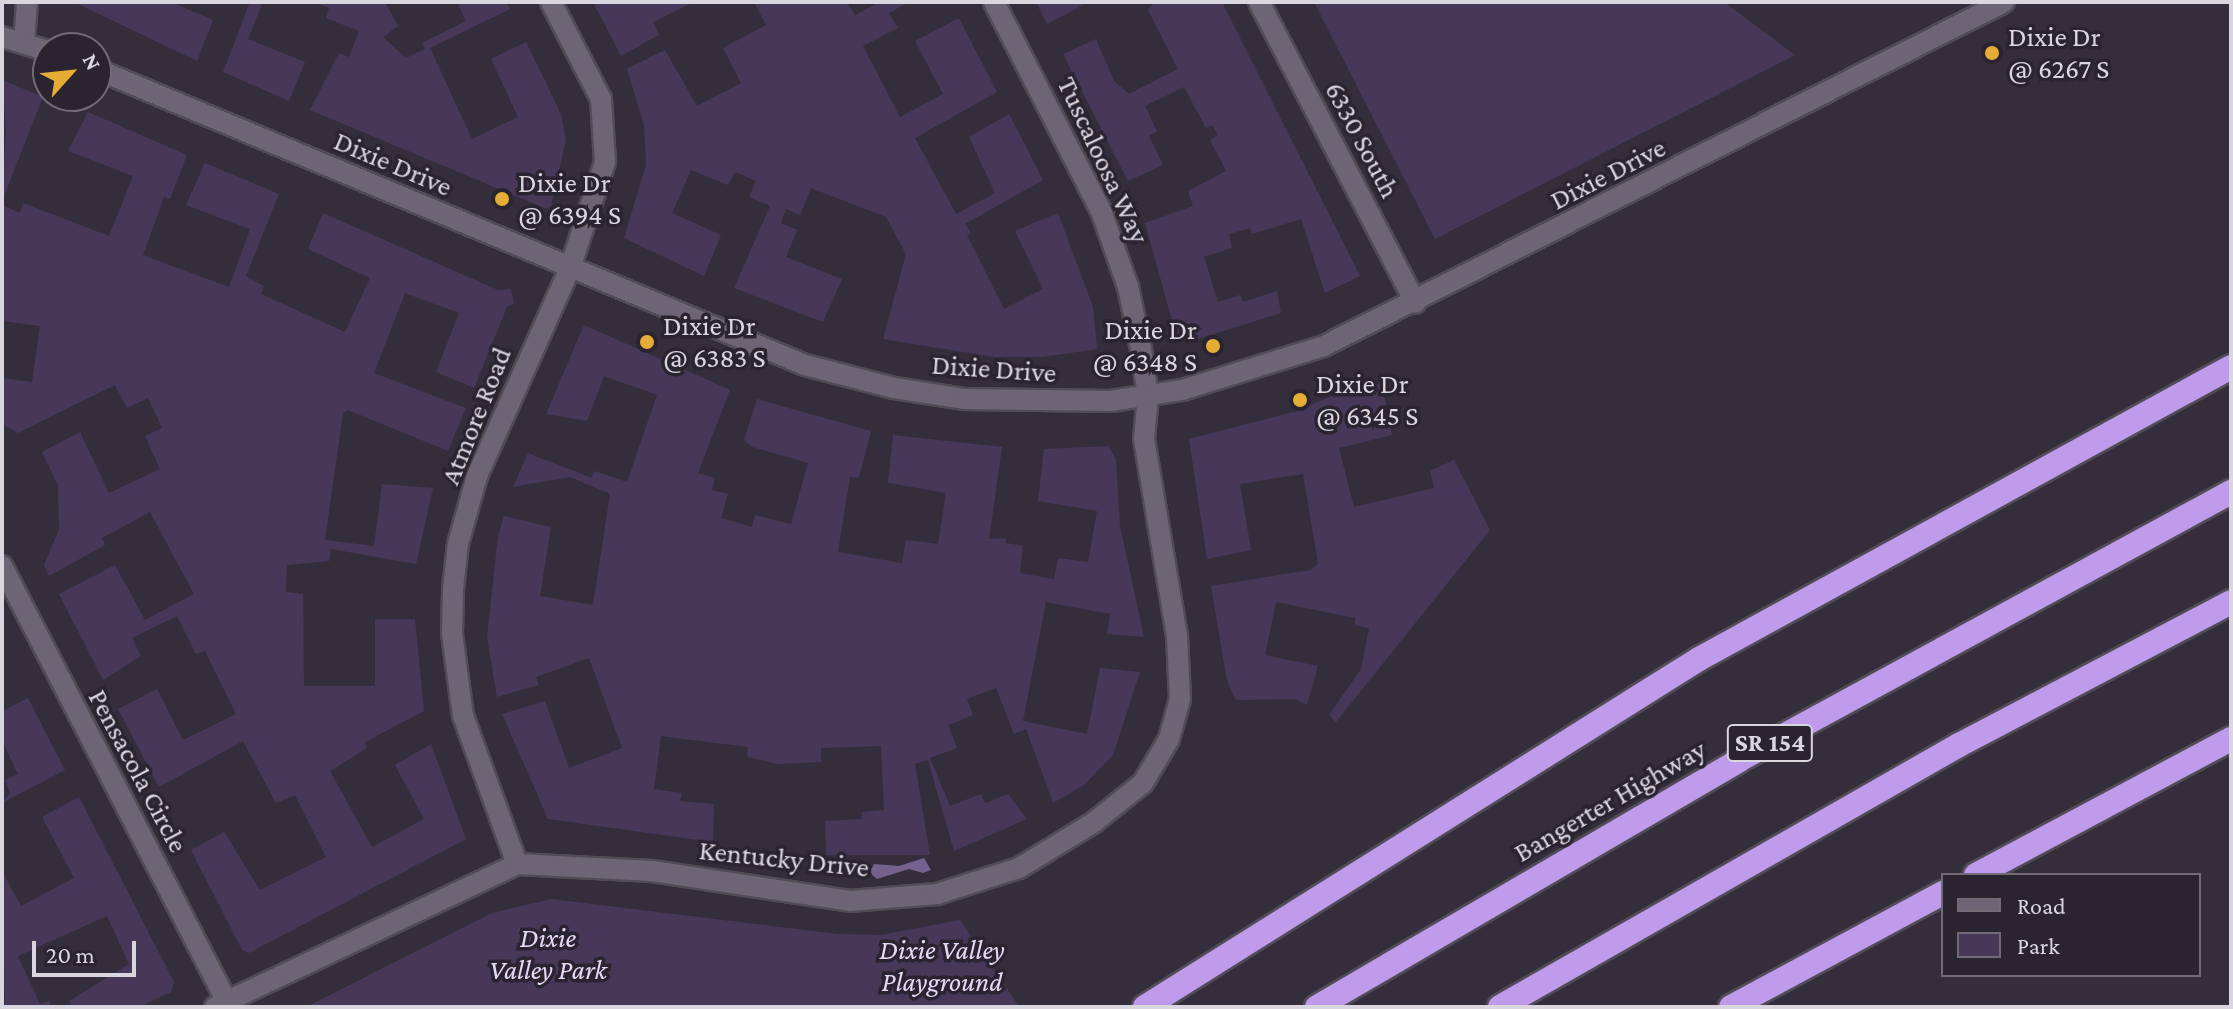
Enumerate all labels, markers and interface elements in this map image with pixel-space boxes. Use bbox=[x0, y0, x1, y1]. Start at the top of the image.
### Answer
place label: Dixie Dr @ 6267 S bbox=[2008, 20, 2109, 86]
north arrow bbox=[32, 32, 112, 112]
marker: Dixie Dr @ 6267 S bbox=[1983, 44, 2001, 62]
text: N bbox=[78, 49, 107, 74]
street label: Tuscaloosa Way bbox=[1050, 71, 1156, 249]
street label: 6330 South bbox=[1317, 76, 1407, 204]
street label: Dixie Drive bbox=[329, 124, 457, 204]
street label: Dixie Drive bbox=[1545, 131, 1671, 217]
place label: Dixie Dr @ 6394 S bbox=[518, 166, 621, 232]
marker: Dixie Dr @ 6394 S bbox=[493, 190, 511, 208]
place label: Dixie Dr @ 6383 S bbox=[663, 309, 766, 375]
place label: Dixie Dr @ 6348 S bbox=[1093, 313, 1197, 379]
marker: Dixie Dr @ 6383 S bbox=[638, 333, 656, 351]
marker: Dixie Dr @ 6348 S bbox=[1204, 337, 1222, 355]
street label: Atmore Road bbox=[433, 342, 519, 490]
street label: Dixie Drive bbox=[931, 348, 1057, 390]
place label: Dixie Dr @ 6345 S bbox=[1316, 367, 1418, 433]
marker: Dixie Dr @ 6345 S bbox=[1291, 391, 1309, 409]
street label: Pensacola Circle bbox=[81, 684, 195, 858]
road number: SR 154 bbox=[1726, 721, 1814, 765]
street label: Bangerter Highway bbox=[1508, 732, 1712, 870]
street label: Kentucky Drive bbox=[697, 833, 871, 885]
legend bbox=[1941, 873, 2201, 977]
text: Road bbox=[2017, 892, 2066, 919]
park label: Dixie Valley Park bbox=[489, 921, 607, 987]
scale bar bbox=[36, 925, 140, 975]
text: Park bbox=[2017, 932, 2060, 959]
park label: Dixie Valley Playground bbox=[879, 933, 1005, 999]
text: 20 m bbox=[46, 941, 95, 968]

